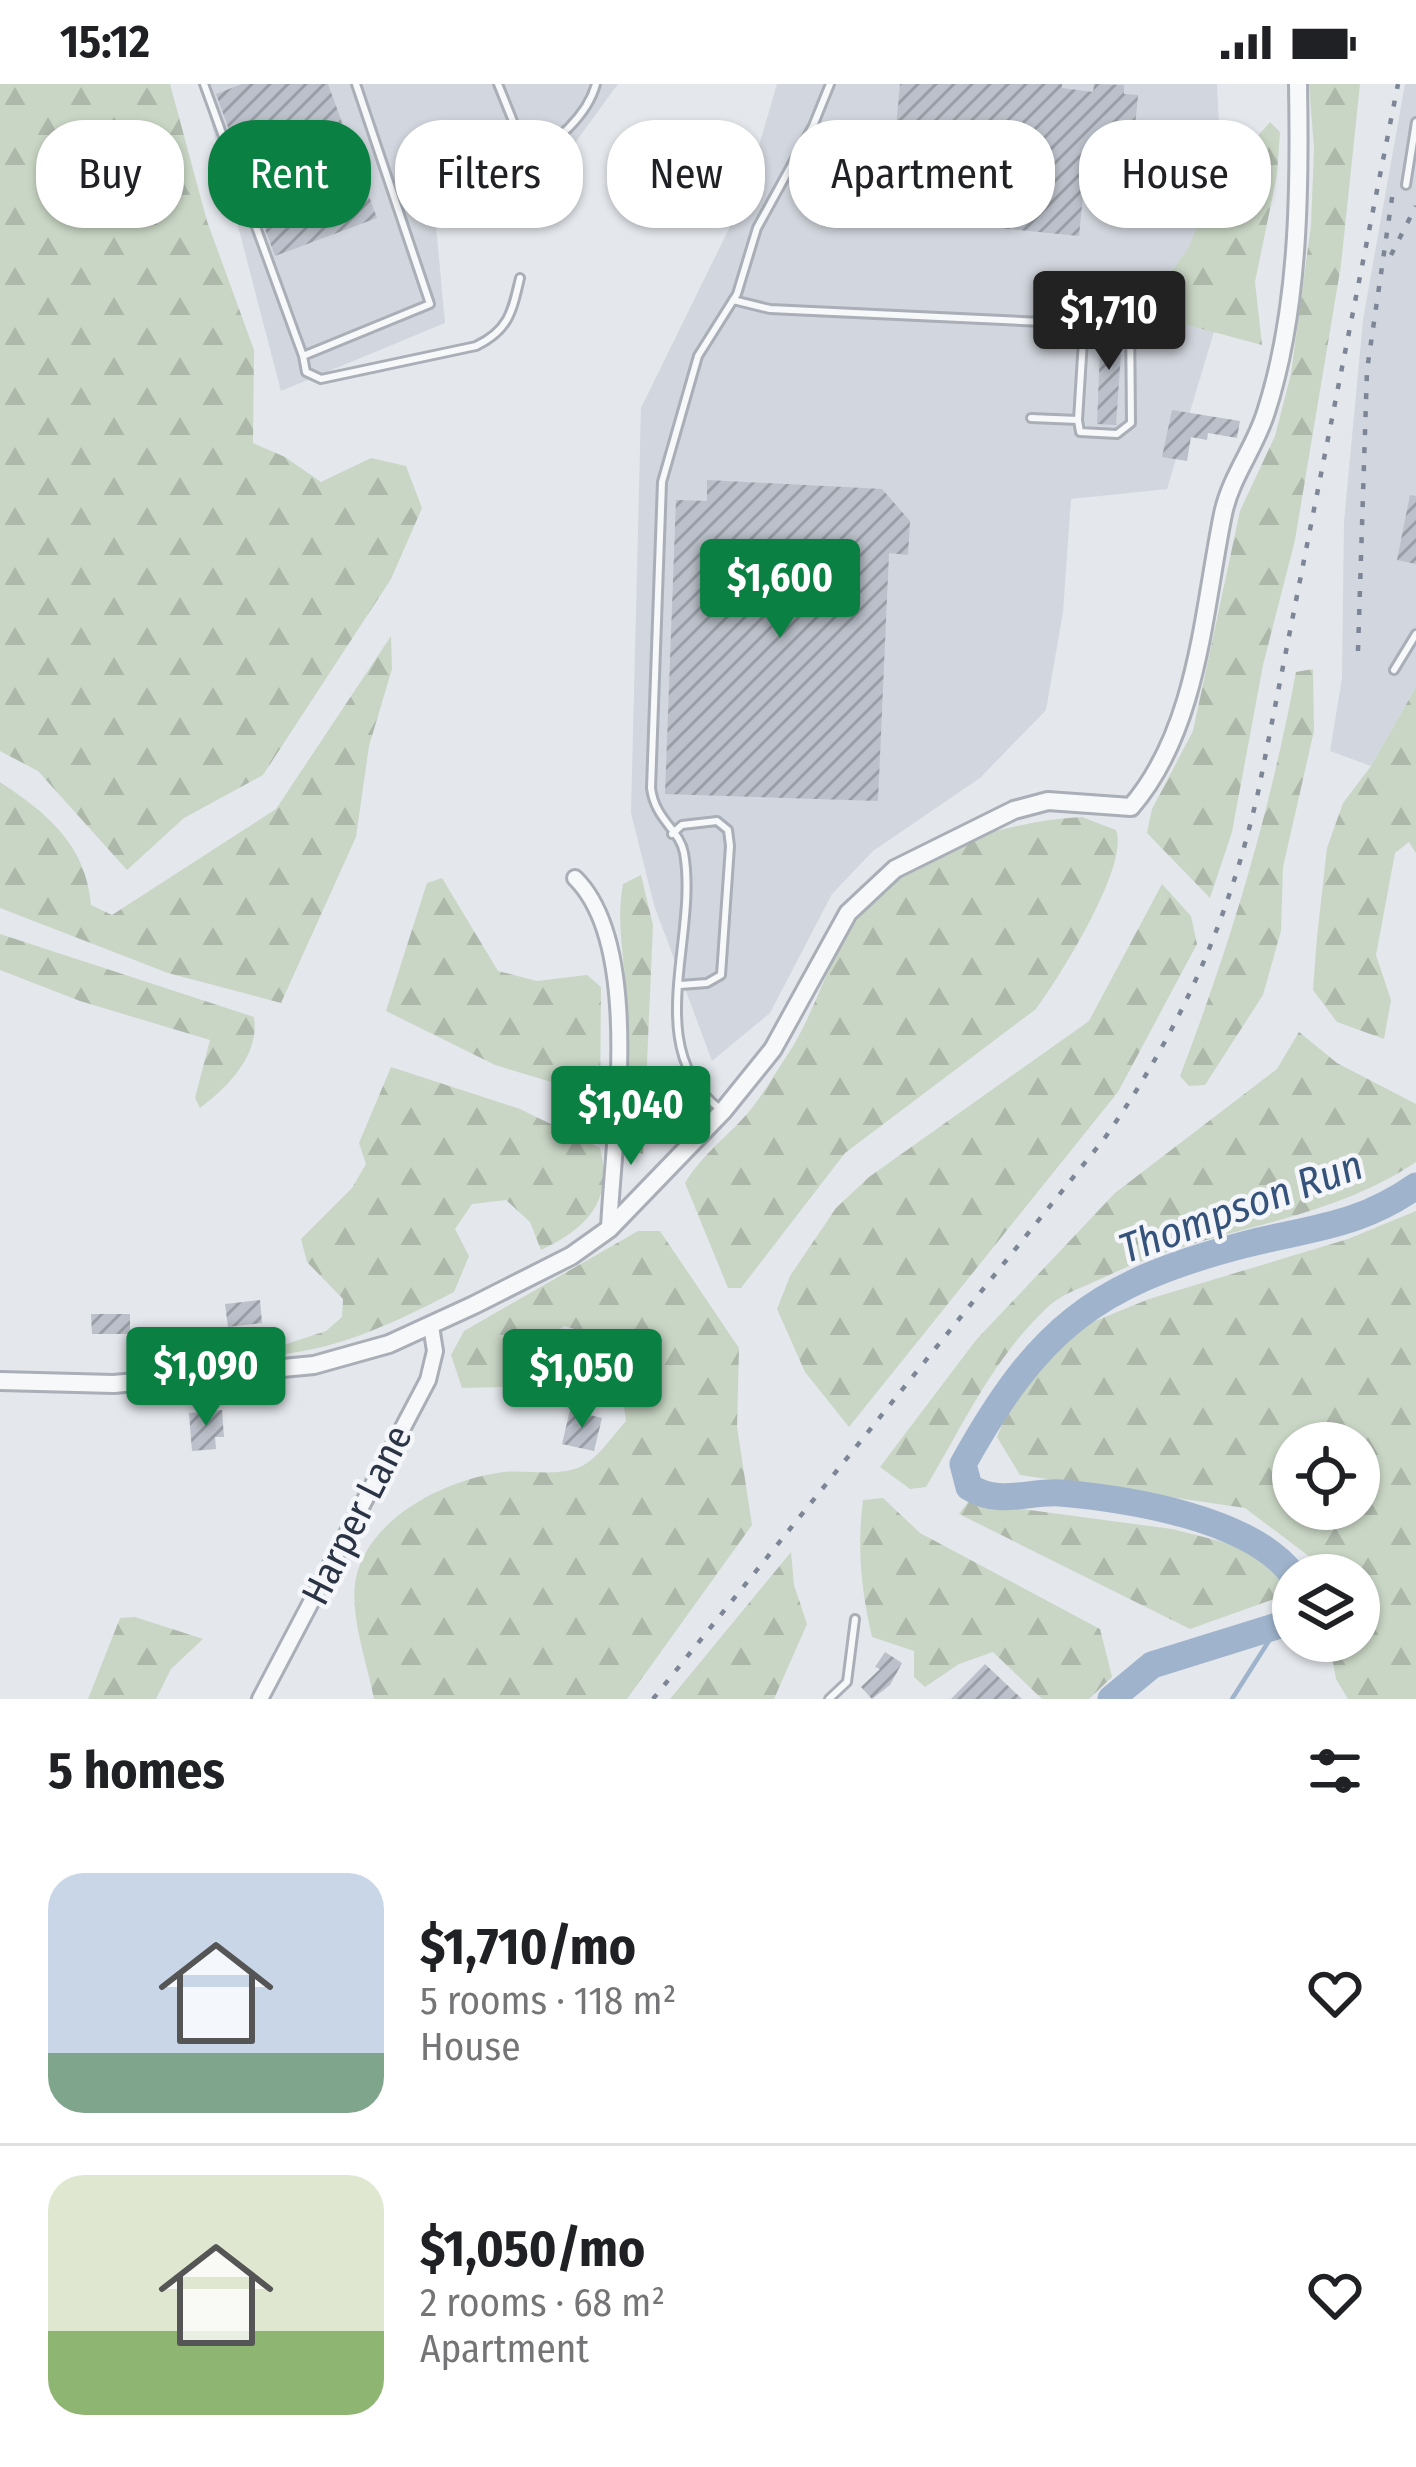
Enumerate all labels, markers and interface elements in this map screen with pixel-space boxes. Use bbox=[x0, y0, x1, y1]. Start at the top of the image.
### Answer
text: 15:12 bbox=[60, 15, 150, 69]
chip: Buy bbox=[36, 120, 184, 228]
chip: Rent bbox=[208, 120, 371, 228]
chip: Filters bbox=[395, 120, 583, 228]
chip: New bbox=[607, 120, 765, 228]
chip: Apartment bbox=[789, 120, 1055, 228]
chip: House bbox=[1079, 120, 1271, 228]
pin: $1,710 bbox=[1011, 271, 1207, 373]
text: $1,710 bbox=[1060, 287, 1158, 333]
pin: $1,600 bbox=[682, 539, 878, 641]
text: $1,600 bbox=[727, 555, 833, 601]
pin: $1,040 bbox=[533, 1066, 729, 1168]
text: $1,040 bbox=[578, 1082, 684, 1128]
water label: Thompson Run bbox=[1112, 1140, 1370, 1274]
pin: $1,090 bbox=[108, 1327, 304, 1429]
pin: $1,050 bbox=[484, 1329, 680, 1431]
text: $1,090 bbox=[153, 1343, 259, 1389]
text: $1,050 bbox=[530, 1345, 634, 1391]
street label: Harper Lane bbox=[292, 1418, 422, 1612]
map controls bbox=[1272, 1422, 1380, 1662]
button: locate bbox=[1272, 1422, 1380, 1530]
button: layers bbox=[1272, 1554, 1380, 1662]
icon: filters bbox=[1302, 1738, 1368, 1804]
text: 5 homes bbox=[48, 1740, 225, 1802]
text: $1,710/mo bbox=[420, 1916, 636, 1978]
icon: home bbox=[144, 1921, 288, 2065]
icon: heart bbox=[1302, 1960, 1368, 2026]
text: 5 rooms · 118 m² bbox=[420, 1978, 676, 2024]
text: House bbox=[420, 2024, 520, 2070]
text: $1,050/mo bbox=[420, 2218, 645, 2280]
icon: home bbox=[144, 2223, 288, 2367]
icon: heart bbox=[1302, 2262, 1368, 2328]
text: 2 rooms · 68 m² bbox=[420, 2280, 665, 2326]
text: Apartment bbox=[420, 2326, 589, 2372]

